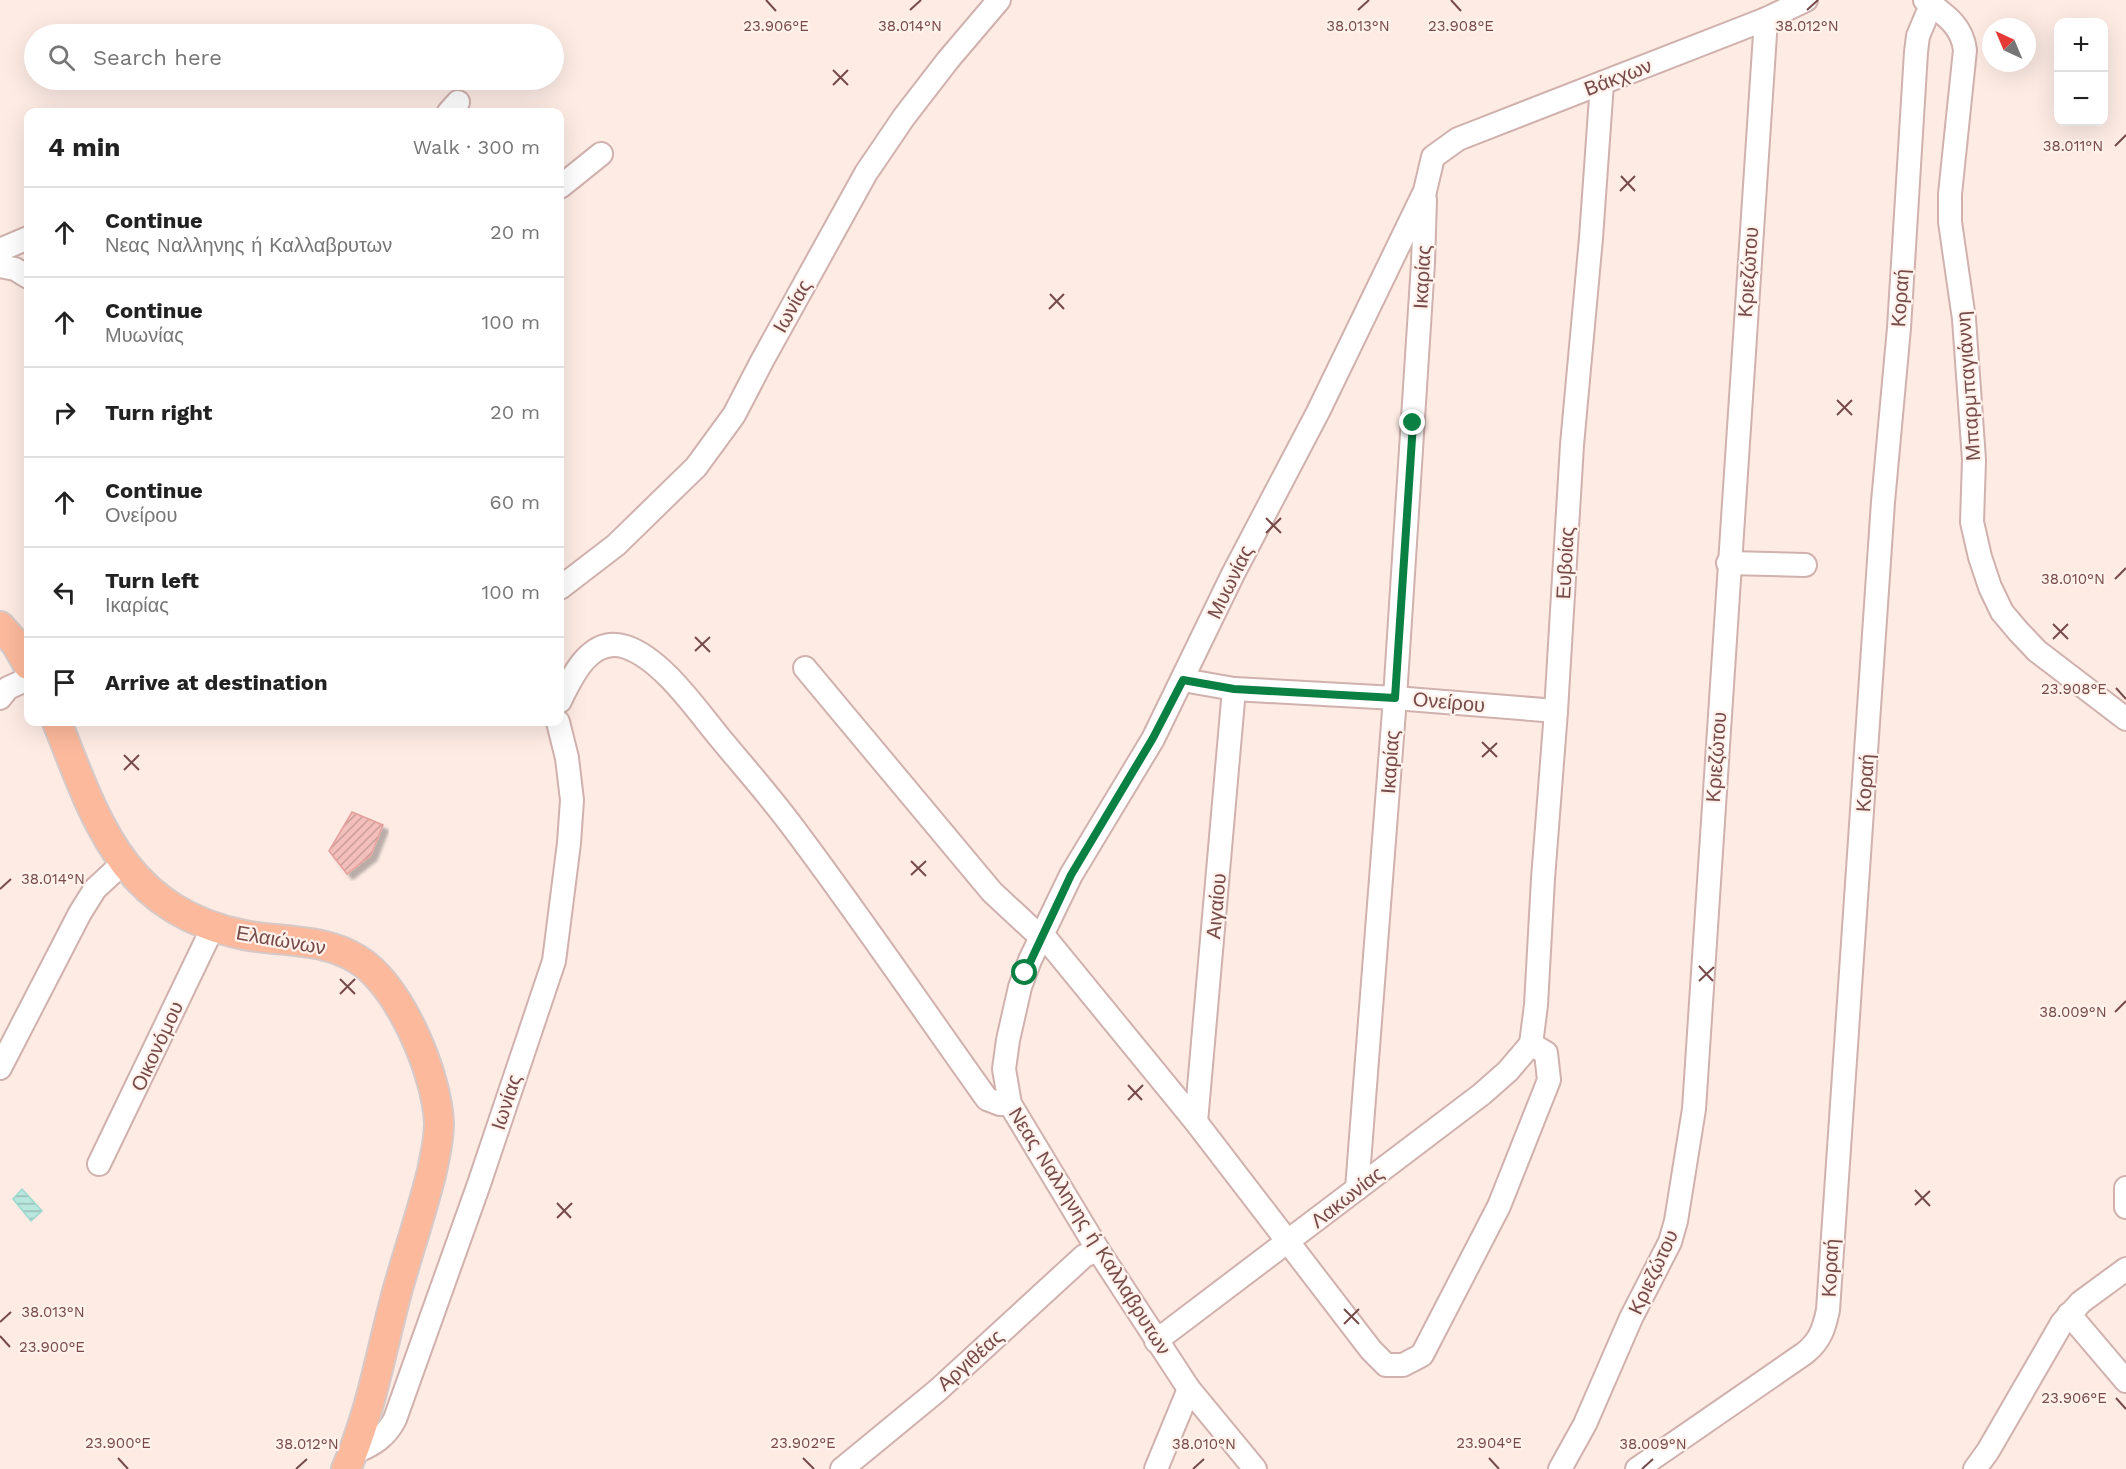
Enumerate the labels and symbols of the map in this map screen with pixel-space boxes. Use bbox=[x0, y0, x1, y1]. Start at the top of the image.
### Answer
text: 23.906°E bbox=[743, 17, 809, 35]
text: 38.014°N bbox=[878, 17, 942, 35]
text: 38.013°N bbox=[1326, 17, 1390, 35]
text: 23.908°E bbox=[1428, 17, 1494, 35]
text: 38.012°N bbox=[1775, 17, 1839, 35]
north arrow bbox=[1982, 18, 2036, 72]
street label: Βάκχων bbox=[1581, 53, 1655, 101]
text: 38.011°N bbox=[2043, 137, 2103, 155]
street label: Κριεζώτου bbox=[1733, 226, 1763, 318]
street label: Ικαρίας bbox=[1408, 244, 1436, 310]
street label: Κοραή bbox=[1886, 268, 1914, 328]
street label: Ιωνίας bbox=[768, 275, 816, 337]
street label: Μπαρμπαγιάννη bbox=[1951, 310, 1985, 462]
route end bbox=[1399, 409, 1425, 435]
street label: Ευβοίας bbox=[1551, 526, 1579, 600]
street label: Μυωνίας bbox=[1202, 541, 1258, 623]
text: 38.010°N bbox=[2041, 570, 2105, 588]
text: 23.908°E bbox=[2041, 680, 2107, 698]
street label: Ονείρου bbox=[1412, 687, 1486, 717]
street label: Κριεζώτου bbox=[1701, 711, 1731, 803]
street label: Ικαρίας bbox=[1376, 729, 1404, 795]
street label: Κοραή bbox=[1851, 753, 1879, 813]
text: 38.014°N bbox=[21, 870, 85, 888]
street label: Αιγαίου bbox=[1201, 872, 1231, 940]
street label: Ελαιώνων bbox=[234, 920, 328, 960]
route start bbox=[1011, 959, 1037, 985]
street label: Οικονόμου bbox=[126, 997, 188, 1095]
text: 38.009°N bbox=[2039, 1003, 2107, 1021]
street label: Ιωνίας bbox=[486, 1071, 526, 1133]
street label: Νεας Nαλληνης ή Καλλαβρυτων bbox=[1004, 1103, 1176, 1359]
street label: Λακωνίας bbox=[1306, 1161, 1389, 1233]
street label: Κριεζώτου bbox=[1623, 1226, 1683, 1318]
street label: Κοραή bbox=[1816, 1238, 1844, 1298]
text: 38.013°N bbox=[21, 1303, 85, 1321]
street label: Αργιθέας bbox=[932, 1324, 1008, 1396]
text: 23.900°E bbox=[19, 1338, 85, 1356]
text: 23.906°E bbox=[2041, 1389, 2107, 1407]
text: 23.900°E bbox=[85, 1434, 151, 1452]
text: 23.902°E bbox=[770, 1434, 836, 1452]
text: 23.904°E bbox=[1456, 1434, 1522, 1452]
text: 38.012°N bbox=[275, 1435, 339, 1453]
text: 38.010°N bbox=[1172, 1435, 1236, 1453]
text: 38.009°N bbox=[1619, 1435, 1687, 1453]

